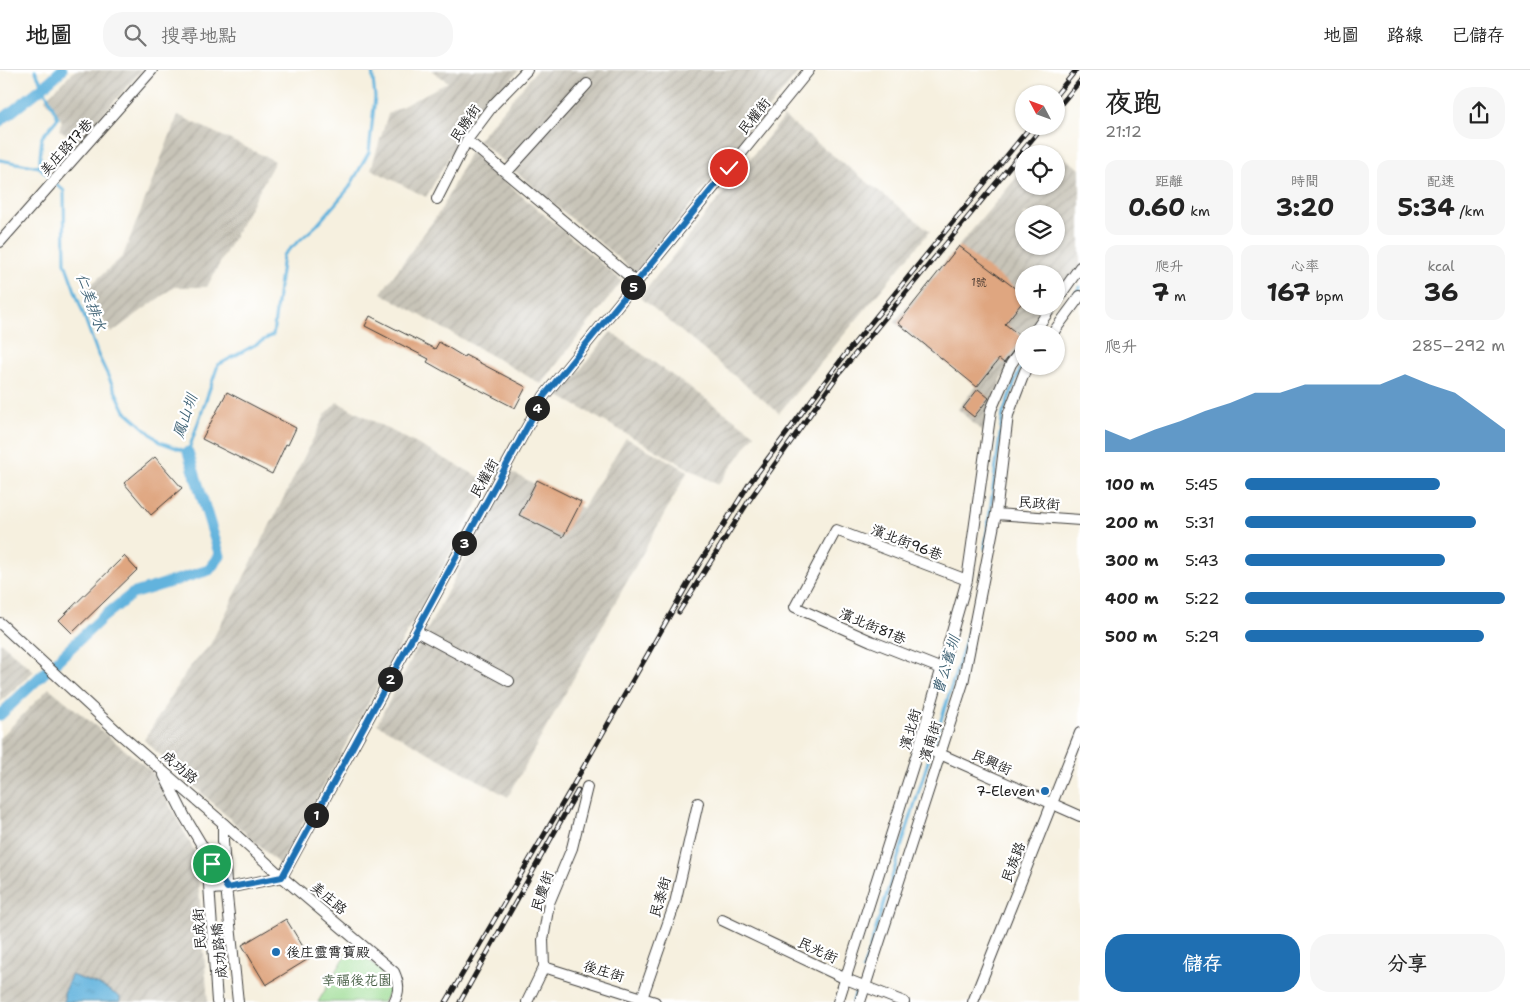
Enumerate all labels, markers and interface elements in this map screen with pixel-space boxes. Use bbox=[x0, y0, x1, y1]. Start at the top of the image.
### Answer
search box bbox=[103, 12, 453, 57]
text: 地圖 bbox=[25, 19, 73, 51]
icon: search bbox=[121, 21, 149, 49]
text: 搜尋地點 bbox=[161, 23, 237, 48]
text: 地圖 bbox=[1323, 23, 1359, 47]
text: 路線 bbox=[1387, 23, 1423, 47]
text: 已儲存 bbox=[1451, 23, 1505, 47]
text: 夜跑 bbox=[1105, 83, 1161, 121]
north arrow bbox=[1015, 85, 1065, 135]
map controls bbox=[1015, 85, 1065, 375]
button: share bbox=[1453, 87, 1505, 139]
street label: 民權街 bbox=[734, 94, 774, 138]
street label: 民勝街 bbox=[446, 101, 484, 145]
street label: 美庄路17巷 bbox=[36, 114, 97, 179]
text: 21:12 bbox=[1105, 121, 1142, 142]
button: locate bbox=[1015, 145, 1065, 195]
pin bbox=[708, 147, 750, 189]
icon: check bbox=[715, 154, 743, 182]
text: 距離 bbox=[1155, 172, 1183, 190]
text: 時間 bbox=[1291, 172, 1319, 190]
text: 配速 bbox=[1427, 172, 1455, 190]
text: 0.60 bbox=[1128, 190, 1185, 224]
text: 3:20 bbox=[1276, 190, 1334, 224]
text: 5:34 bbox=[1398, 190, 1455, 224]
text: km bbox=[1185, 202, 1210, 220]
text: /km bbox=[1455, 202, 1484, 220]
button: layers bbox=[1015, 205, 1065, 255]
text: 爬升 bbox=[1155, 257, 1183, 275]
text: 心率 bbox=[1291, 257, 1319, 275]
text: kcal bbox=[1427, 257, 1455, 275]
button: + bbox=[1015, 265, 1065, 315]
water label: 仁美排水 bbox=[71, 270, 111, 335]
pin: 5 bbox=[620, 274, 646, 300]
house number: 1號 bbox=[971, 275, 987, 290]
text: 7 bbox=[1152, 275, 1169, 309]
text: 167 bbox=[1266, 275, 1311, 309]
text: 36 bbox=[1423, 275, 1459, 309]
text: 5 bbox=[629, 278, 638, 296]
text: m bbox=[1169, 287, 1186, 305]
text: bpm bbox=[1311, 287, 1344, 305]
button: − bbox=[1015, 325, 1065, 375]
text: 285–292 m bbox=[1411, 335, 1505, 356]
text: 爬升 bbox=[1105, 336, 1137, 357]
water label: 鳳山圳 bbox=[168, 390, 202, 441]
pin: 4 bbox=[524, 396, 550, 420]
text: 4 bbox=[533, 399, 542, 417]
street label: 民權街 bbox=[466, 455, 502, 501]
text: 100 m bbox=[1105, 474, 1154, 495]
text: 5:45 bbox=[1185, 474, 1218, 495]
street label: 民政街 bbox=[1017, 493, 1061, 513]
text: 200 m bbox=[1105, 512, 1158, 533]
text: 5:31 bbox=[1185, 512, 1215, 533]
street label: 濱北街96巷 bbox=[869, 520, 946, 564]
pin: 3 bbox=[452, 530, 476, 556]
text: 3 bbox=[460, 534, 469, 552]
text: 300 m bbox=[1105, 550, 1159, 571]
text: 5:43 bbox=[1185, 550, 1219, 571]
text: 400 m bbox=[1105, 588, 1159, 609]
text: 5:22 bbox=[1185, 588, 1219, 609]
street label: 濱北街81巷 bbox=[837, 604, 910, 649]
text: 500 m bbox=[1105, 626, 1157, 647]
text: 5:29 bbox=[1185, 626, 1219, 647]
water label: 曹公舊圳 bbox=[928, 631, 965, 697]
pin: 2 bbox=[378, 666, 402, 692]
text: 2 bbox=[386, 670, 395, 688]
street label: 濱北街 bbox=[896, 706, 924, 752]
street label: 濱南街 bbox=[915, 718, 945, 764]
street label: 民興街 bbox=[969, 745, 1015, 779]
street label: 成功路 bbox=[158, 746, 202, 788]
place label: 7-Eleven bbox=[976, 782, 1035, 800]
marker: 7-Eleven bbox=[1039, 785, 1051, 797]
pin: 1 bbox=[304, 802, 328, 828]
text: 1 bbox=[313, 806, 320, 824]
street label: 民族路 bbox=[997, 839, 1029, 885]
pin bbox=[191, 843, 233, 885]
icon: arrive bbox=[198, 850, 226, 878]
street label: 民慶街 bbox=[527, 868, 557, 914]
street label: 民泰街 bbox=[646, 874, 674, 920]
street label: 美庄路 bbox=[307, 878, 351, 918]
street label: 民成街 bbox=[189, 907, 209, 951]
street label: 成功路橋 bbox=[207, 922, 231, 980]
street label: 民光街 bbox=[795, 933, 841, 967]
button: 儲存 bbox=[1105, 934, 1300, 992]
button: 分享 bbox=[1310, 934, 1505, 992]
place label: 後庄靈霄寶殿 bbox=[286, 943, 370, 961]
marker: 後庄靈霄寶殿 bbox=[270, 946, 282, 958]
street label: 後庄街 bbox=[581, 956, 627, 986]
park label: 幸福後花園 bbox=[322, 971, 392, 989]

